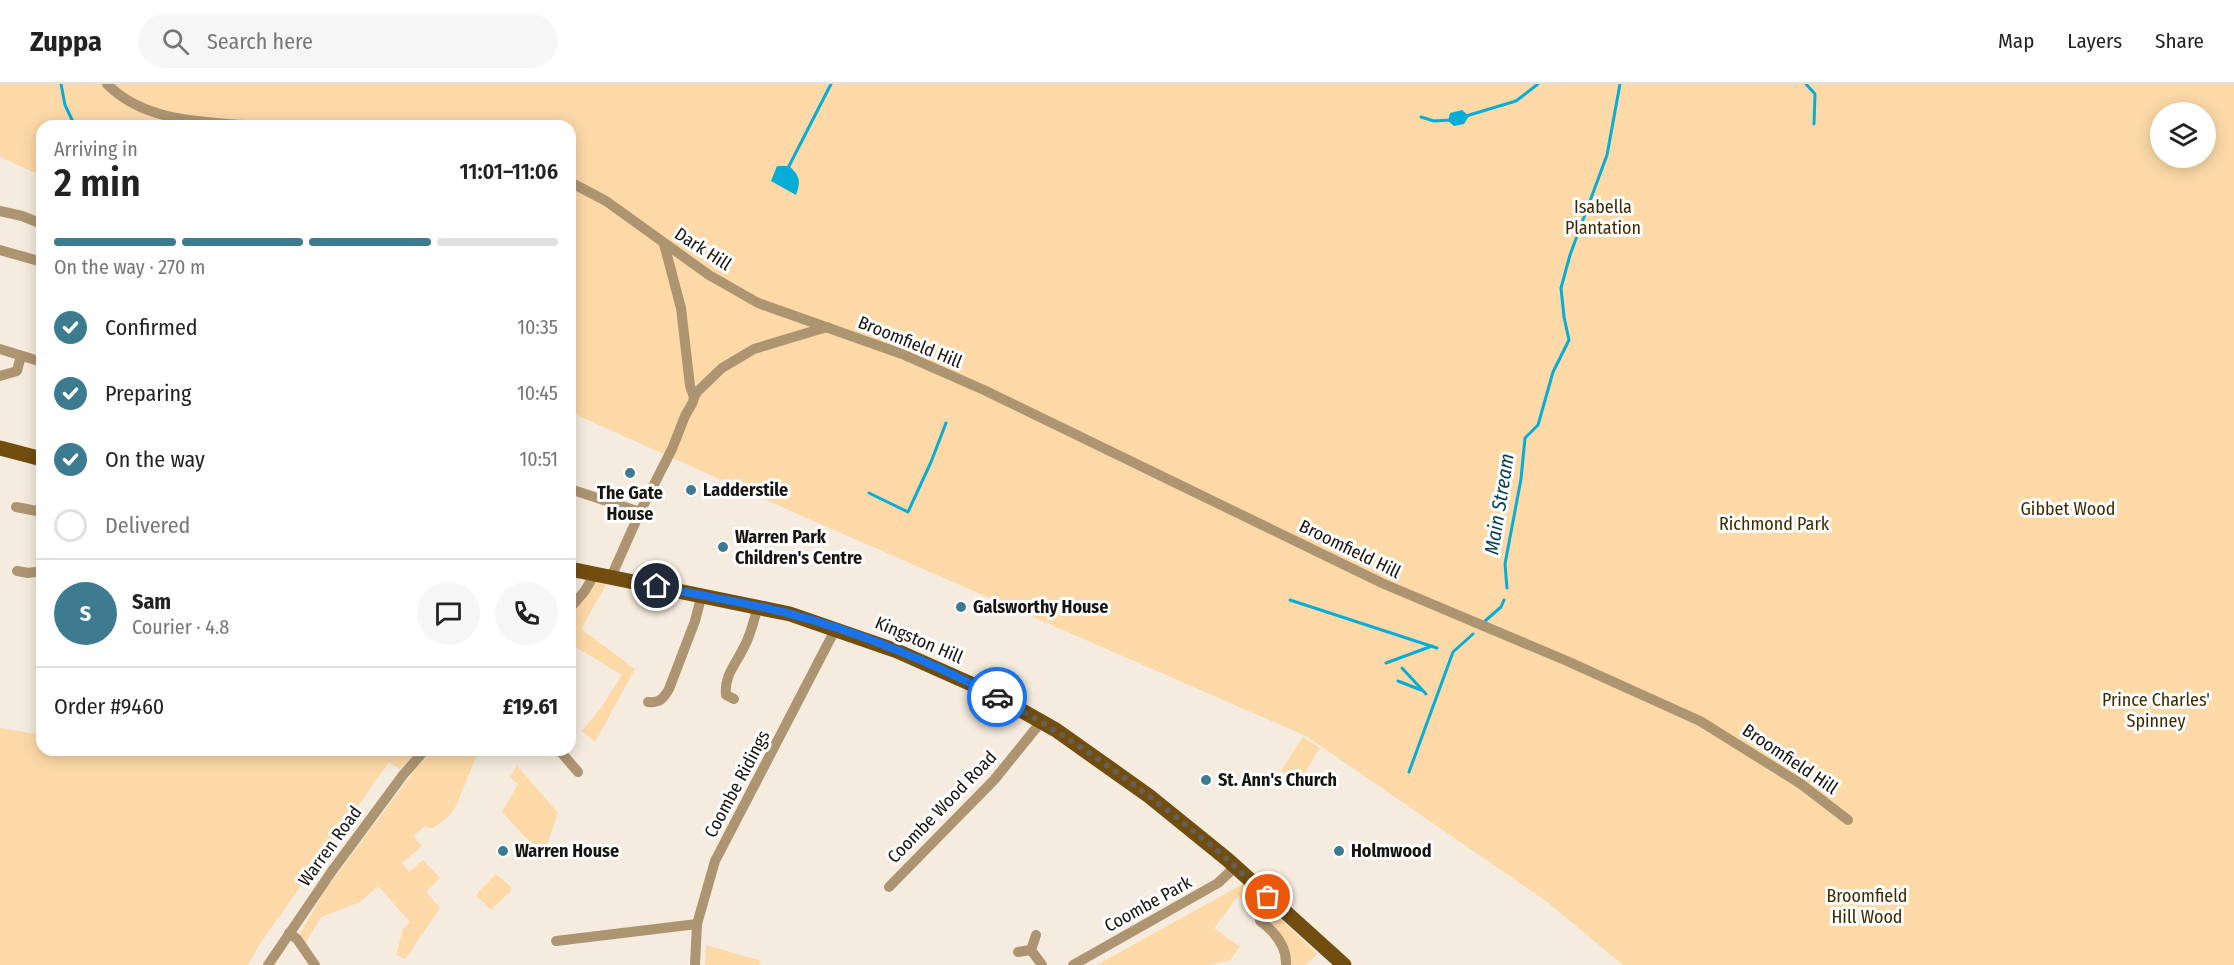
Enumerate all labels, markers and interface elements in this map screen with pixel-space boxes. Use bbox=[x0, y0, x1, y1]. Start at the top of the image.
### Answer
search box bbox=[138, 14, 558, 68]
text: Zuppa bbox=[30, 25, 102, 58]
icon: search bbox=[159, 25, 192, 58]
text: Search here bbox=[207, 28, 313, 55]
text: Map bbox=[1998, 28, 2034, 54]
text: Layers bbox=[2067, 28, 2122, 54]
text: Share bbox=[2155, 28, 2204, 54]
map controls bbox=[2150, 102, 2216, 168]
button: layers bbox=[2150, 102, 2216, 168]
text: Arriving in bbox=[54, 137, 138, 161]
text: 11:01–11:06 bbox=[460, 158, 558, 185]
text: 2 min bbox=[54, 160, 141, 206]
park label: Isabella Plantation bbox=[1565, 196, 1641, 239]
street label: Dark Hill bbox=[671, 223, 736, 275]
text: On the way · 270 m bbox=[54, 255, 205, 279]
icon: check bbox=[54, 311, 87, 344]
street label: Broomfield Hill bbox=[855, 311, 965, 373]
text: Confirmed bbox=[105, 314, 198, 341]
text: 10:35 bbox=[517, 315, 558, 339]
icon: check bbox=[54, 377, 87, 410]
text: Preparing bbox=[105, 380, 191, 407]
text: 10:45 bbox=[517, 381, 558, 405]
icon: check bbox=[54, 443, 87, 476]
text: On the way bbox=[105, 446, 205, 473]
text: 10:51 bbox=[519, 447, 558, 471]
water label: Main Stream bbox=[1479, 452, 1519, 556]
marker: The Gate House bbox=[623, 466, 637, 480]
place label: Ladderstile bbox=[703, 479, 788, 501]
place label: The Gate House bbox=[597, 482, 663, 525]
marker: Ladderstile bbox=[684, 483, 698, 497]
park label: Gibbet Wood bbox=[2021, 498, 2115, 520]
text: Delivered bbox=[105, 512, 190, 539]
park label: Richmond Park bbox=[1719, 513, 1830, 535]
street label: Broomfield Hill bbox=[1296, 515, 1405, 583]
place label: Warren Park Children's Centre bbox=[735, 526, 862, 569]
marker: Warren Park Children's Centre bbox=[716, 540, 730, 554]
pin bbox=[631, 560, 682, 611]
icon: home bbox=[640, 569, 673, 602]
button: chat bbox=[417, 582, 480, 645]
button: phone bbox=[495, 582, 558, 645]
text: Sam bbox=[132, 588, 171, 615]
place label: Galsworthy House bbox=[973, 596, 1108, 618]
text: S bbox=[80, 600, 91, 627]
marker: Galsworthy House bbox=[954, 600, 968, 614]
street label: Kingston Hill bbox=[872, 612, 966, 668]
text: Courier · 4.8 bbox=[132, 615, 229, 639]
courier bbox=[967, 667, 1027, 727]
icon: car bbox=[981, 681, 1014, 714]
park label: Prince Charles' Spinney bbox=[2102, 689, 2210, 732]
text: Order #9460 bbox=[54, 693, 164, 720]
text: £19.61 bbox=[503, 693, 558, 720]
street label: Broomfield Hill bbox=[1738, 719, 1842, 799]
street label: Coombe Ridings bbox=[700, 726, 775, 841]
street label: Coombe Wood Road bbox=[883, 746, 1001, 868]
place label: St. Ann's Church bbox=[1218, 769, 1337, 791]
marker: St. Ann's Church bbox=[1199, 773, 1213, 787]
street label: Warren Road bbox=[294, 802, 366, 890]
place label: Warren House bbox=[515, 840, 619, 862]
place label: Holmwood bbox=[1351, 840, 1432, 862]
marker: Warren House bbox=[496, 844, 510, 858]
marker: Holmwood bbox=[1332, 844, 1346, 858]
street label: Coombe Park bbox=[1101, 871, 1196, 937]
pin bbox=[1242, 871, 1293, 922]
icon: bag bbox=[1251, 880, 1284, 913]
park label: Broomfield Hill Wood bbox=[1826, 885, 1908, 928]

